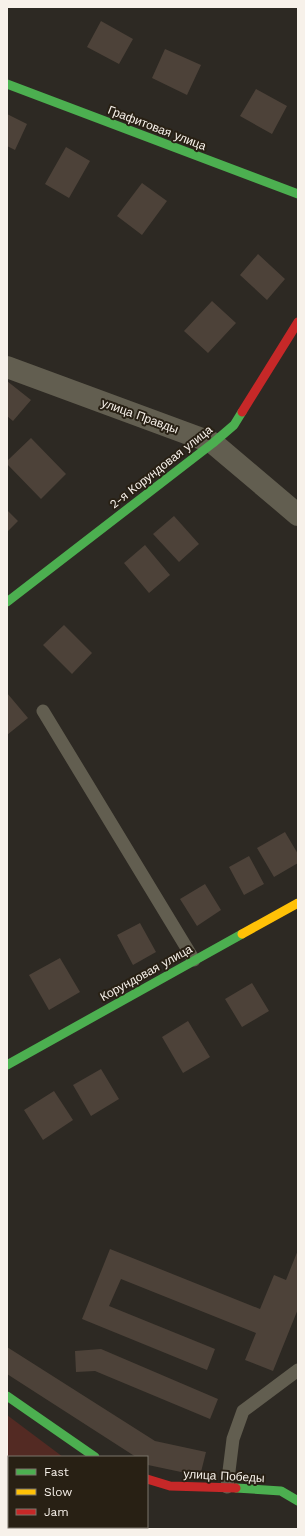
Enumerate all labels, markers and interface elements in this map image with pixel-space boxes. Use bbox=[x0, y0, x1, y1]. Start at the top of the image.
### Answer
street label: Графитовая улица bbox=[106, 103, 208, 153]
street label: улица Правды bbox=[100, 396, 180, 436]
street label: 2-я Корундовая улица bbox=[107, 422, 215, 511]
street label: Корундовая улица bbox=[98, 942, 195, 1004]
legend bbox=[8, 1456, 148, 1528]
text: Fast bbox=[44, 1465, 69, 1479]
street label: улица Победы bbox=[183, 1467, 265, 1485]
text: Slow bbox=[44, 1485, 72, 1499]
text: Jam bbox=[44, 1505, 69, 1519]

